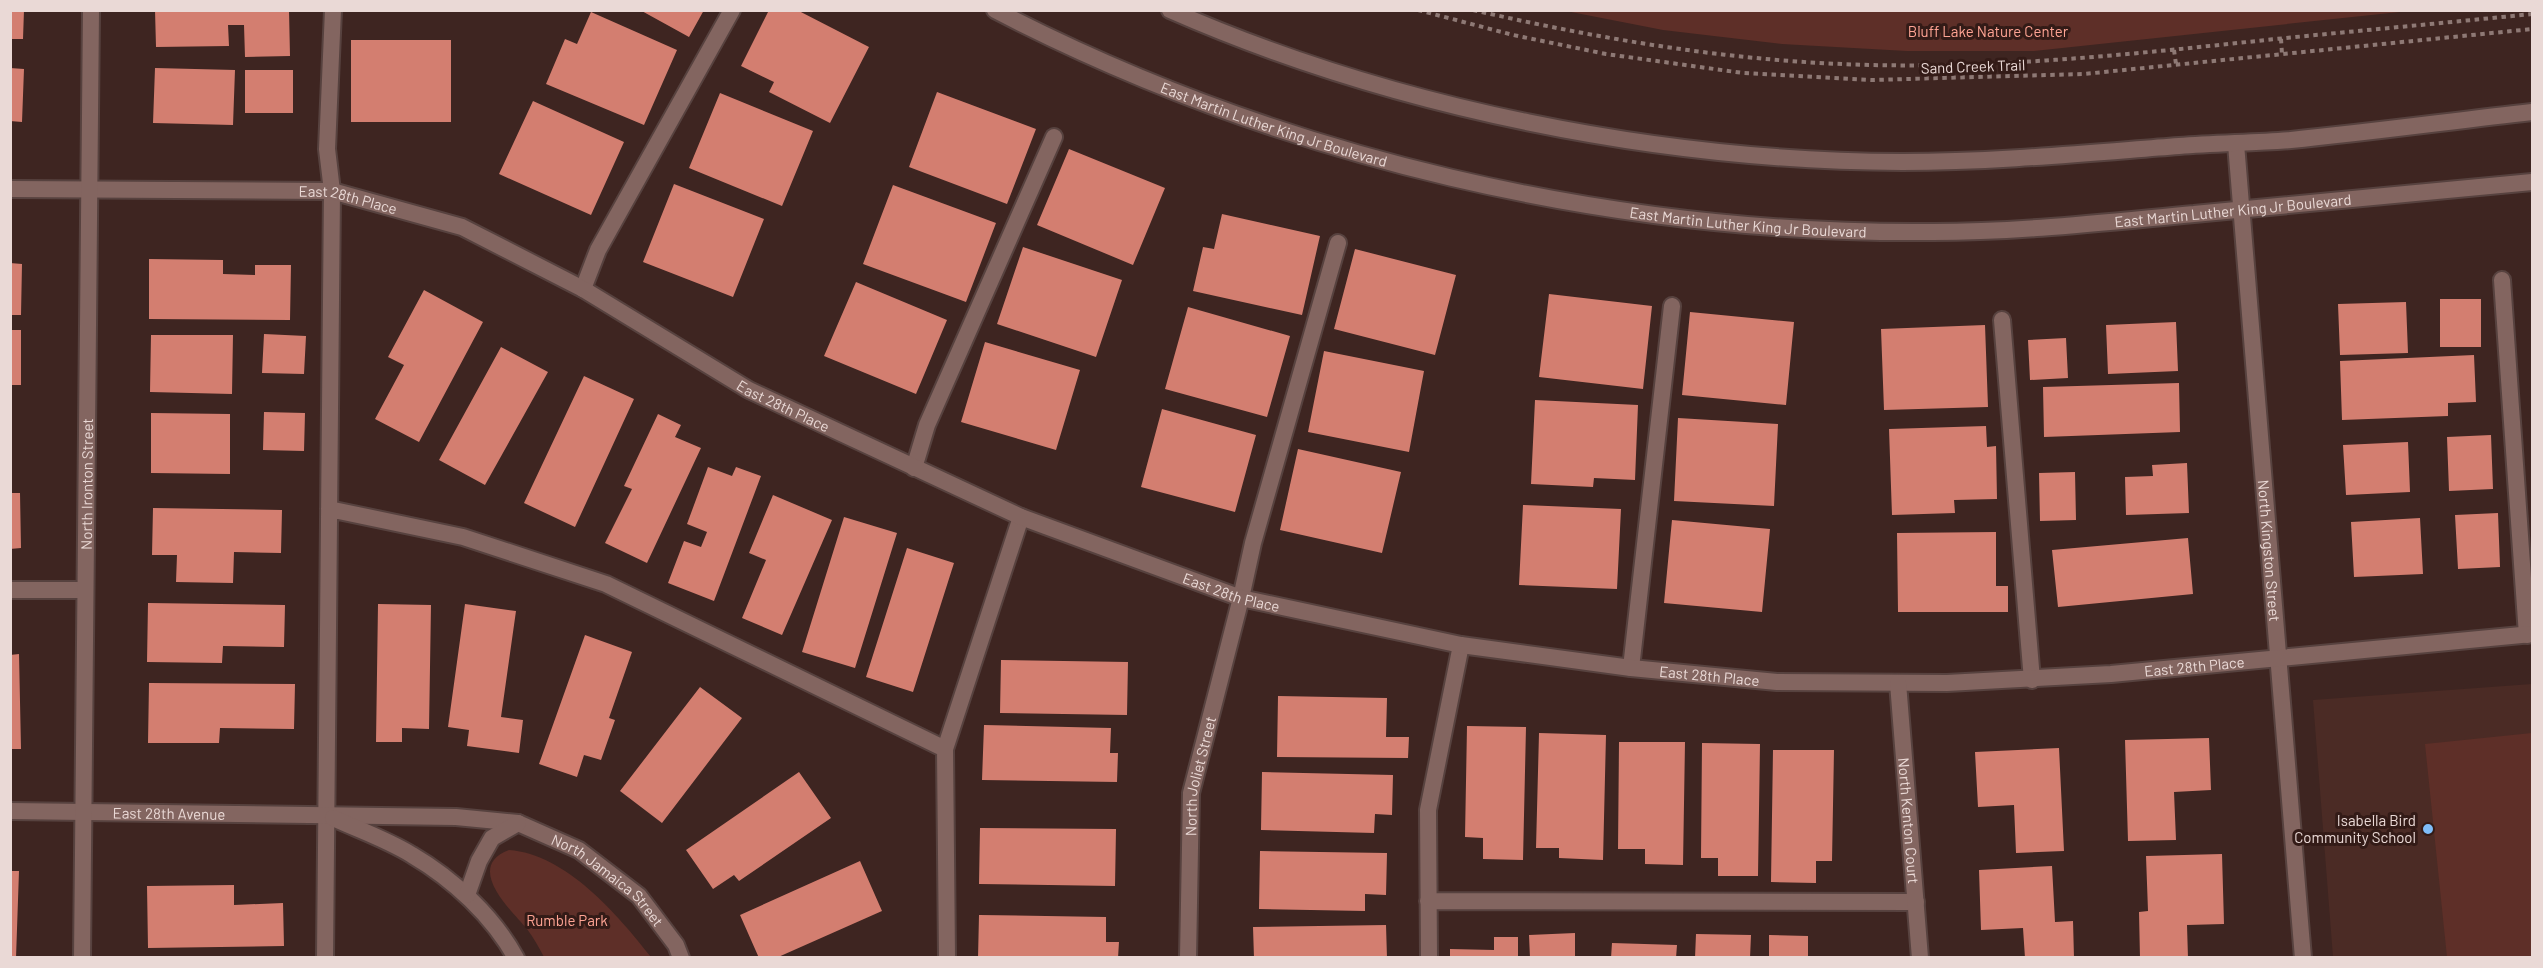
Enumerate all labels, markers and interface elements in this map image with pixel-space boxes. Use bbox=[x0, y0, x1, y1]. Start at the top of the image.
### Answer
park label: Bluff Lake Nature Center bbox=[1908, 22, 2069, 40]
street label: Sand Creek Trail bbox=[1920, 55, 2026, 77]
street label: East Martin Luther King Jr Boulevard bbox=[1158, 78, 1389, 170]
street label: East 28th Place bbox=[299, 182, 399, 218]
street label: East Martin Luther King Jr Boulevard bbox=[2114, 190, 2352, 231]
street label: East Martin Luther King Jr Boulevard bbox=[1629, 203, 1867, 240]
street label: East 28th Place bbox=[734, 376, 833, 435]
street label: North Ironton Street bbox=[77, 418, 96, 550]
street label: North Kingston Street bbox=[2255, 479, 2284, 622]
street label: East 28th Place bbox=[1181, 568, 1282, 615]
street label: East 28th Place bbox=[2143, 652, 2245, 680]
street label: East 28th Place bbox=[1658, 662, 1760, 689]
street label: North Joliet Street bbox=[1181, 714, 1219, 836]
street label: North Kenton Court bbox=[1895, 757, 1923, 884]
street label: East 28th Avenue bbox=[113, 803, 225, 823]
place label: Isabella Bird Community School bbox=[2294, 811, 2416, 846]
marker: Isabella Bird Community School bbox=[2421, 822, 2435, 836]
street label: North Jamaica Street bbox=[549, 830, 668, 930]
park label: Rumble Park bbox=[526, 911, 608, 929]

